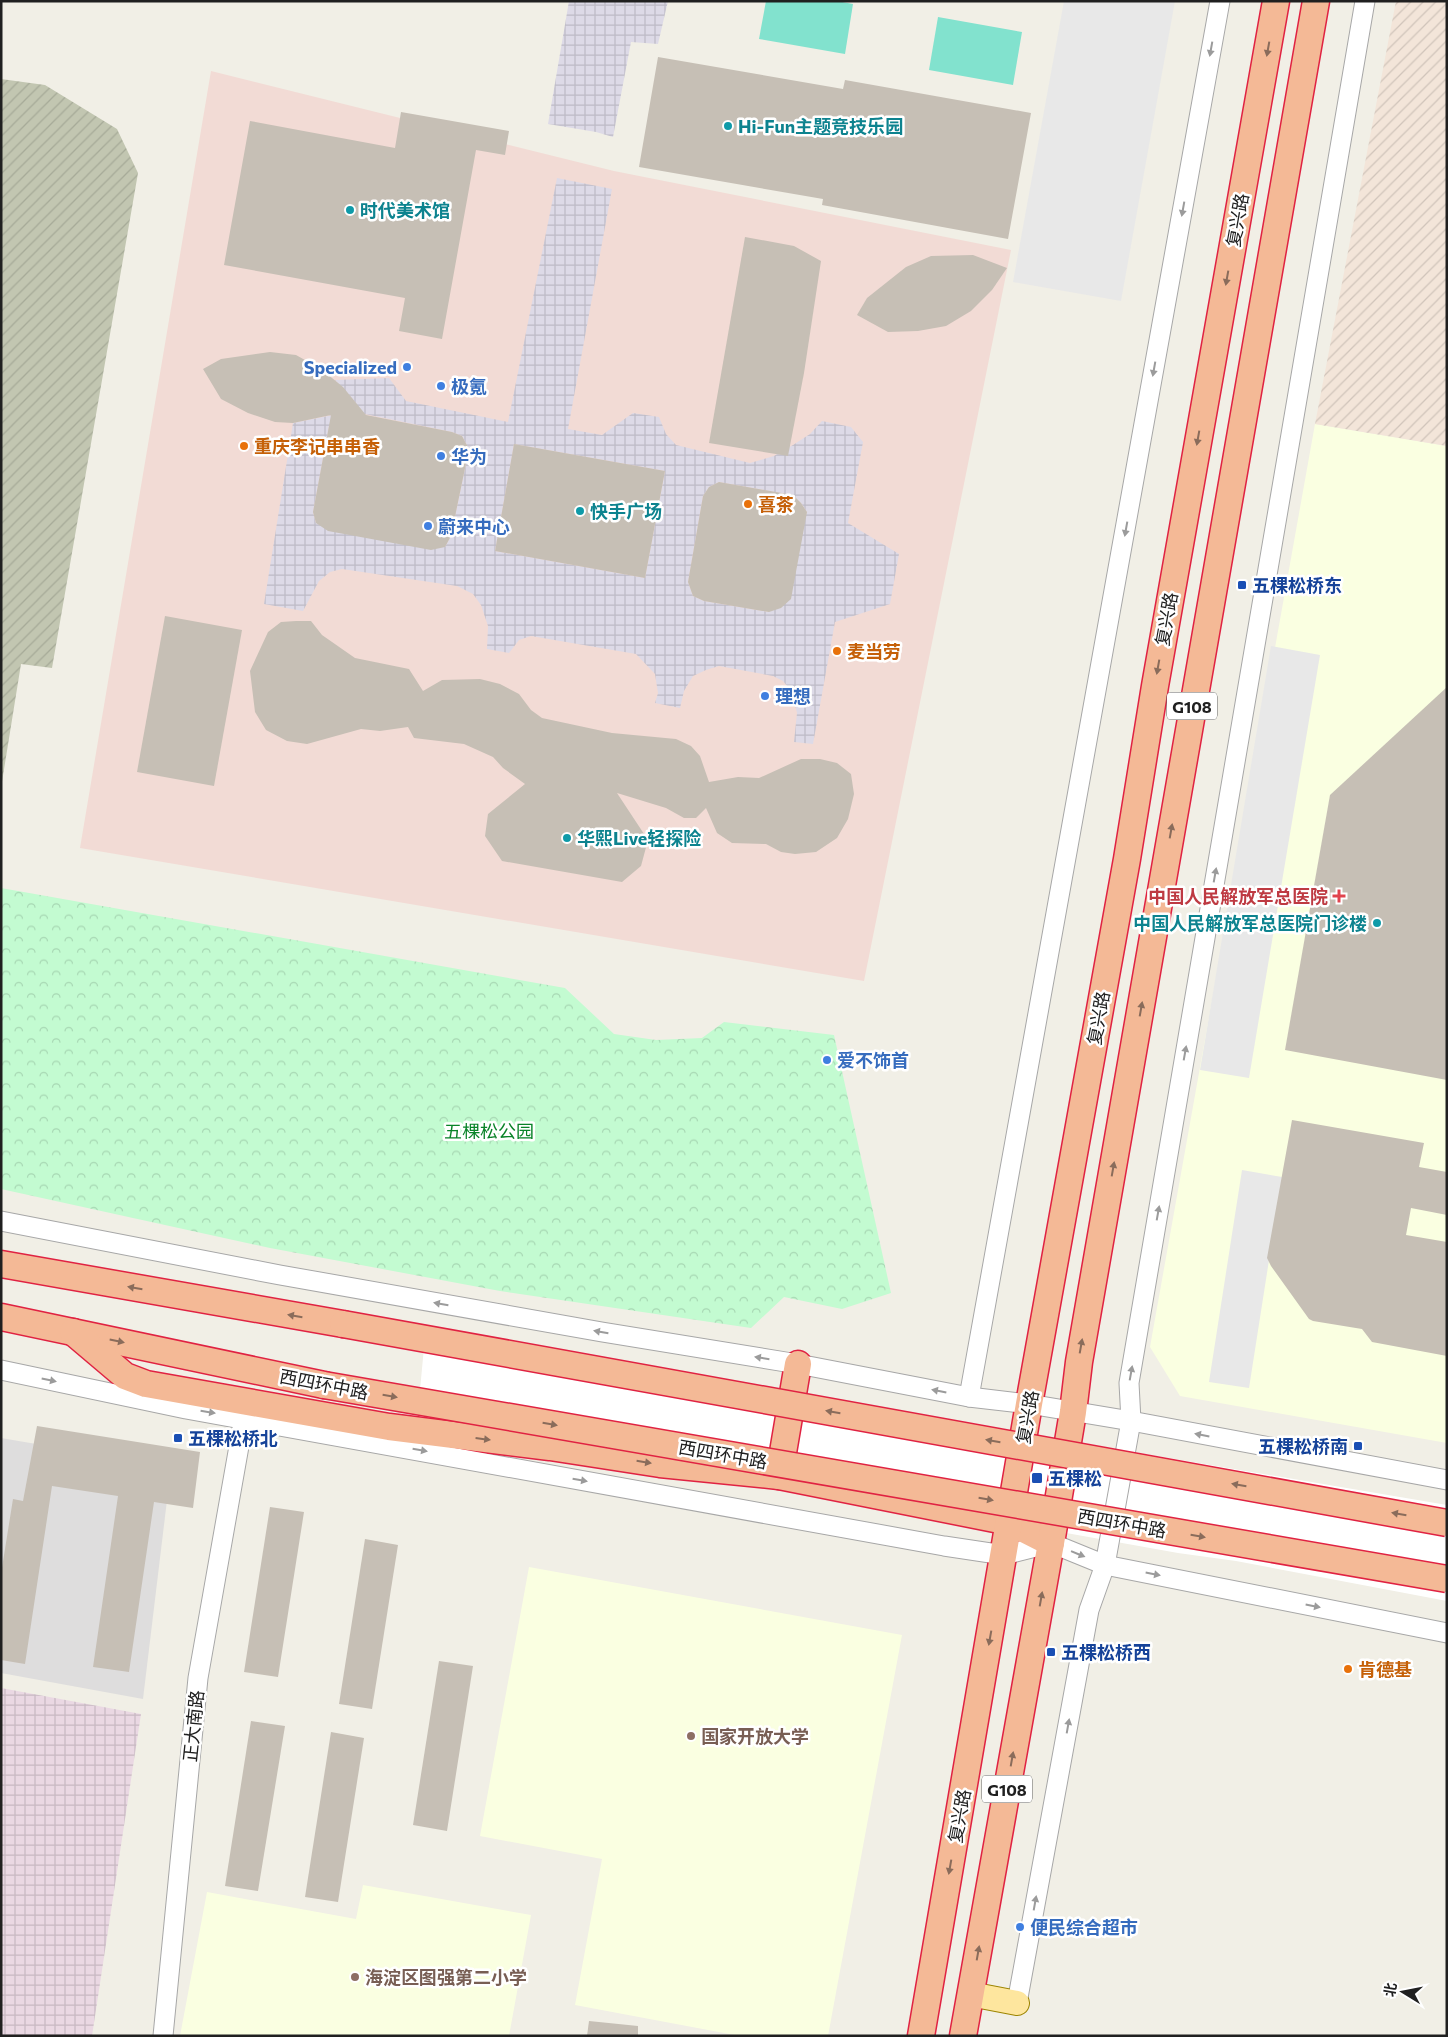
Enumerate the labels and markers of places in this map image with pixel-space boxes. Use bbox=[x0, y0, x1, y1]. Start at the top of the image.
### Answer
place label: Hi-Fun主题竞技乐园 bbox=[738, 115, 903, 137]
marker: Hi-Fun主题竞技乐园 bbox=[722, 120, 734, 132]
place label: 时代美术馆 bbox=[360, 199, 450, 221]
marker: 时代美术馆 bbox=[344, 204, 356, 216]
place label: Specialized bbox=[304, 356, 397, 378]
marker: Specialized bbox=[401, 361, 413, 373]
place label: 极氪 bbox=[451, 375, 487, 397]
marker: 极氪 bbox=[435, 380, 447, 392]
place label: 重庆李记串串香 bbox=[254, 435, 380, 457]
marker: 重庆李记串串香 bbox=[238, 440, 250, 452]
place label: 华为 bbox=[451, 445, 487, 467]
marker: 华为 bbox=[435, 450, 447, 462]
place label: 喜茶 bbox=[758, 493, 794, 515]
marker: 喜茶 bbox=[742, 498, 754, 510]
place label: 快手广场 bbox=[590, 500, 662, 522]
marker: 快手广场 bbox=[574, 505, 586, 517]
place label: 蔚来中心 bbox=[438, 515, 510, 537]
marker: 蔚来中心 bbox=[422, 520, 434, 532]
place label: 五棵松桥东 bbox=[1252, 574, 1342, 596]
marker: 五棵松桥东 bbox=[1236, 579, 1248, 591]
place label: 麦当劳 bbox=[847, 640, 901, 662]
marker: 麦当劳 bbox=[831, 645, 843, 657]
place label: 理想 bbox=[775, 685, 811, 707]
marker: 理想 bbox=[759, 690, 771, 702]
place label: 华熙Live轻探险 bbox=[577, 827, 701, 849]
marker: 华熙Live轻探险 bbox=[561, 832, 573, 844]
place label: 中国人民解放军总医院 bbox=[1148, 885, 1328, 907]
marker: 中国人民解放军总医院 bbox=[1332, 889, 1346, 903]
place label: 中国人民解放军总医院门诊楼 bbox=[1133, 912, 1367, 934]
marker: 中国人民解放军总医院门诊楼 bbox=[1371, 917, 1383, 929]
place label: 爱不饰首 bbox=[837, 1049, 909, 1071]
marker: 爱不饰首 bbox=[821, 1054, 833, 1066]
place label: 五棵松桥北 bbox=[188, 1427, 278, 1449]
marker: 五棵松桥北 bbox=[172, 1432, 184, 1444]
place label: 五棵松桥南 bbox=[1258, 1435, 1348, 1457]
marker: 五棵松桥南 bbox=[1352, 1440, 1364, 1452]
place label: 五棵松 bbox=[1048, 1467, 1102, 1489]
marker: 五棵松 bbox=[1030, 1471, 1044, 1485]
place label: 五棵松桥西 bbox=[1061, 1641, 1151, 1663]
marker: 五棵松桥西 bbox=[1045, 1646, 1057, 1658]
place label: 肯德基 bbox=[1358, 1658, 1412, 1680]
marker: 肯德基 bbox=[1342, 1663, 1354, 1675]
place label: 国家开放大学 bbox=[701, 1725, 809, 1747]
marker: 国家开放大学 bbox=[685, 1730, 697, 1742]
place label: 便民综合超市 bbox=[1030, 1916, 1138, 1938]
marker: 便民综合超市 bbox=[1014, 1921, 1026, 1933]
place label: 海淀区图强第二小学 bbox=[365, 1966, 527, 1988]
marker: 海淀区图强第二小学 bbox=[349, 1971, 361, 1983]

